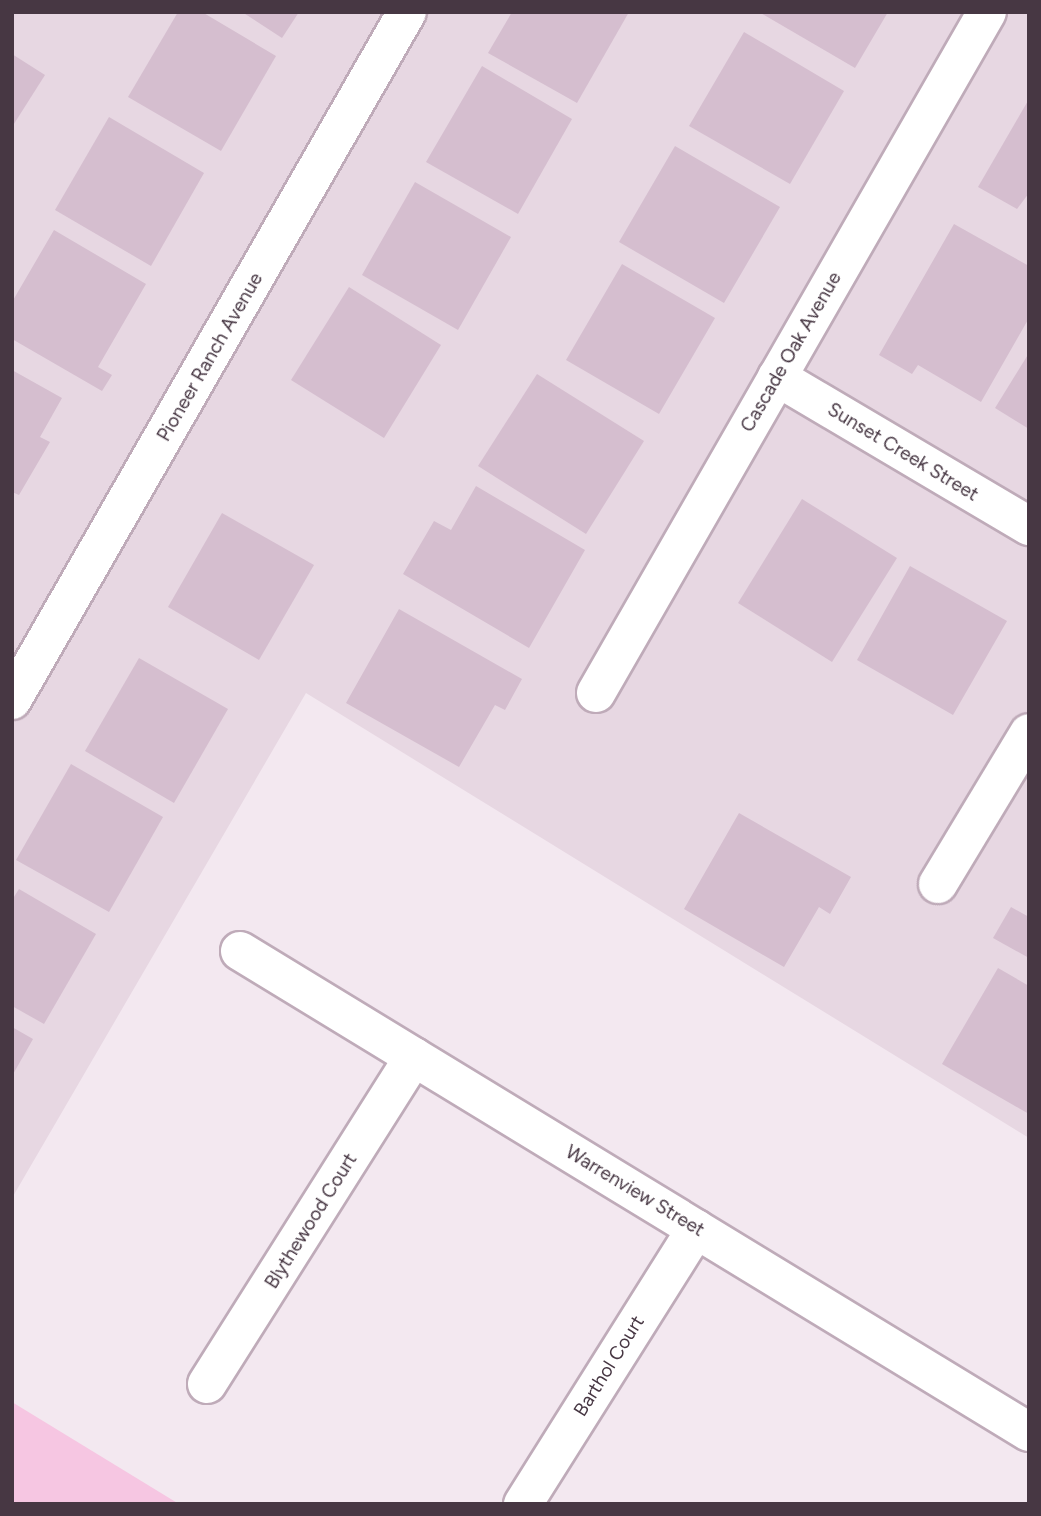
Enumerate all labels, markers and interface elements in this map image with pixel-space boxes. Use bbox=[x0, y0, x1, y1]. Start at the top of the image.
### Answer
street label: Cascade Oak Avenue bbox=[736, 268, 846, 436]
street label: Pioneer Ranch Avenue bbox=[152, 269, 268, 445]
street label: Sunset Creek Street bbox=[823, 398, 983, 506]
street label: Warrenview Street bbox=[561, 1141, 709, 1241]
street label: Blythewood Court bbox=[260, 1149, 362, 1293]
street label: Barthol Court bbox=[569, 1311, 649, 1421]

